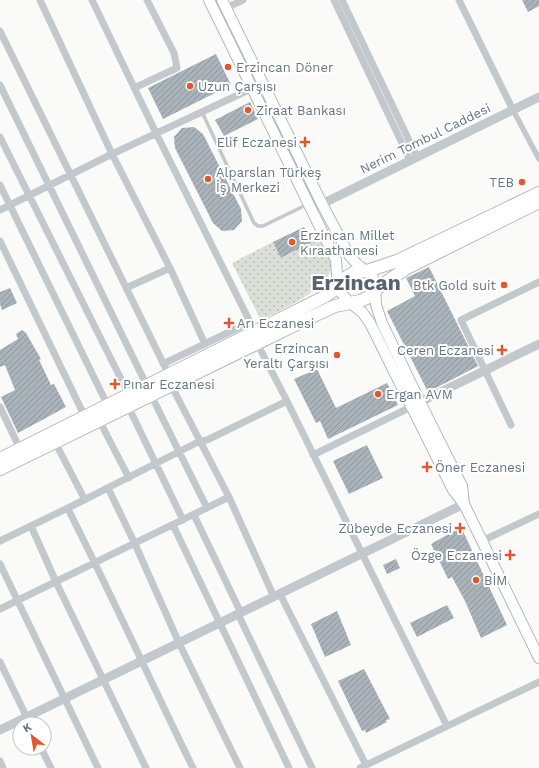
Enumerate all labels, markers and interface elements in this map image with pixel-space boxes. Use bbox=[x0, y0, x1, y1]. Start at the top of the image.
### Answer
place label: Erzincan Döner bbox=[236, 60, 333, 75]
marker: Erzincan Döner bbox=[223, 62, 233, 72]
place label: Uzun Çarşısı bbox=[198, 79, 276, 94]
marker: Uzun Çarşısı bbox=[185, 81, 195, 91]
street label: Nerim Tombul Caddesi bbox=[358, 100, 493, 177]
place label: Ziraat Bankası bbox=[256, 103, 346, 118]
marker: Ziraat Bankası bbox=[243, 105, 253, 115]
place label: Elif Eczanesi bbox=[217, 135, 297, 150]
marker: Elif Eczanesi bbox=[300, 137, 310, 147]
place label: Alparslan Türkeş İş Merkezi bbox=[216, 165, 321, 195]
marker: Alparslan Türkeş İş Merkezi bbox=[203, 174, 213, 184]
place label: TEB bbox=[489, 175, 514, 190]
marker: TEB bbox=[517, 177, 527, 187]
place label: Erzincan Millet Kıraathanesi bbox=[300, 228, 395, 258]
marker: Erzincan Millet Kıraathanesi bbox=[287, 237, 297, 247]
district label: Erzincan bbox=[311, 270, 401, 295]
place label: Btk Gold suit bbox=[413, 278, 497, 293]
marker: Btk Gold suit bbox=[499, 280, 509, 290]
place label: Arı Eczanesi bbox=[237, 316, 314, 331]
marker: Arı Eczanesi bbox=[224, 318, 234, 328]
place label: Erzincan Yeraltı Çarşısı bbox=[244, 341, 329, 371]
place label: Ceren Eczanesi bbox=[397, 343, 494, 358]
marker: Ceren Eczanesi bbox=[497, 345, 507, 355]
marker: Erzincan Yeraltı Çarşısı bbox=[332, 350, 342, 360]
place label: Pınar Eczanesi bbox=[123, 377, 215, 392]
marker: Pınar Eczanesi bbox=[110, 379, 120, 389]
place label: Ergan AVM bbox=[386, 387, 453, 402]
marker: Ergan AVM bbox=[373, 389, 383, 399]
place label: Öner Eczanesi bbox=[435, 460, 525, 475]
marker: Öner Eczanesi bbox=[422, 462, 432, 472]
place label: Zübeyde Eczanesi bbox=[338, 521, 452, 536]
marker: Zübeyde Eczanesi bbox=[455, 523, 465, 533]
place label: Özge Eczanesi bbox=[411, 548, 502, 563]
marker: Özge Eczanesi bbox=[505, 550, 515, 560]
place label: BİM bbox=[484, 573, 507, 588]
marker: BİM bbox=[471, 575, 481, 585]
north arrow bbox=[12, 716, 52, 756]
text: K bbox=[20, 720, 34, 735]

